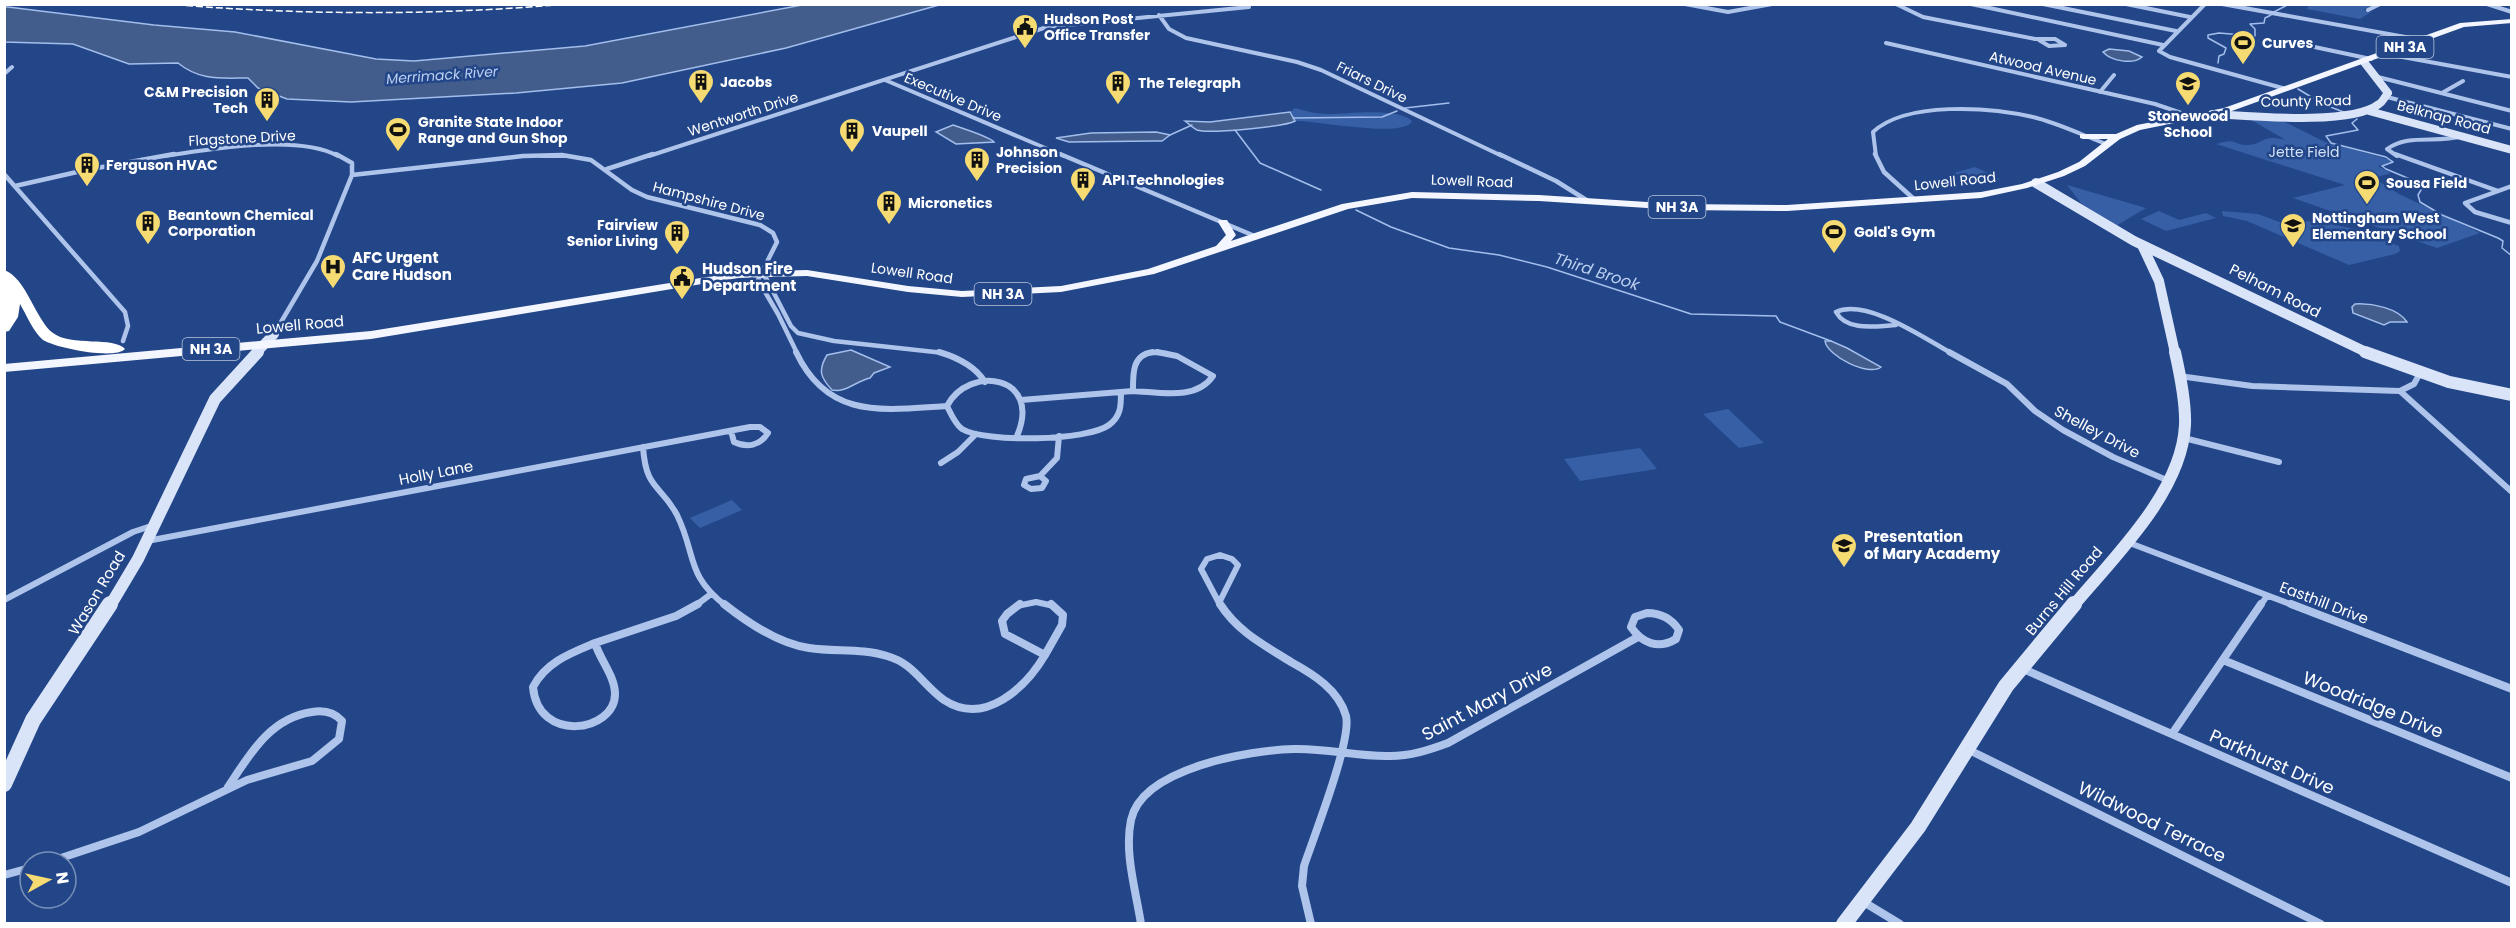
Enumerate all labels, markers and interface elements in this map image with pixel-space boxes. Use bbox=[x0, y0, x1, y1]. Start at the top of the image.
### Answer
place label: Hudson Post Office Transfer bbox=[1044, 9, 1150, 45]
public building icon: Hudson Post Office Transfer bbox=[1010, 12, 1040, 50]
sports icon: Curves bbox=[2228, 28, 2258, 66]
place label: Curves bbox=[2262, 33, 2313, 53]
road number: NH 3A bbox=[2376, 36, 2434, 58]
street label: Atwood Avenue bbox=[1987, 46, 2099, 90]
street label: Friars Drive bbox=[1333, 56, 1411, 108]
water label: Merrimack River bbox=[385, 61, 499, 89]
building icon: Jacobs bbox=[686, 67, 716, 105]
street label: Executive Drive bbox=[901, 67, 1005, 127]
building icon: The Telegraph bbox=[1103, 68, 1133, 106]
school or university icon: Stonewood School bbox=[2173, 69, 2203, 107]
place label: Jacobs bbox=[720, 72, 772, 92]
place label: The Telegraph bbox=[1138, 73, 1241, 93]
place label: C&M Precision Tech bbox=[144, 82, 248, 118]
building icon: C&M Precision Tech bbox=[252, 85, 282, 123]
street label: Wentworth Drive bbox=[685, 87, 801, 141]
street label: County Road bbox=[2260, 90, 2352, 112]
street label: Belknap Road bbox=[2395, 95, 2493, 139]
place label: Stonewood School bbox=[2148, 106, 2228, 142]
place label: Granite State Indoor Range and Gun Shop bbox=[418, 112, 568, 148]
sports icon: Granite State Indoor Range and Gun Shop bbox=[383, 115, 413, 153]
building icon: Vaupell bbox=[837, 116, 867, 154]
place label: Vaupell bbox=[872, 121, 928, 141]
street label: Flagstone Drive bbox=[188, 125, 296, 151]
place label: Johnson Precision bbox=[996, 142, 1062, 178]
park label: Jette Field bbox=[2269, 142, 2339, 162]
building icon: Johnson Precision bbox=[962, 145, 992, 183]
building icon: Ferguson HVAC bbox=[72, 150, 102, 188]
place label: Ferguson HVAC bbox=[106, 155, 218, 175]
building icon: API Technologies bbox=[1068, 165, 1098, 203]
street label: Lowell Road bbox=[1913, 167, 1997, 195]
sports icon: Sousa Field bbox=[2352, 168, 2382, 206]
place label: API Technologies bbox=[1102, 170, 1225, 190]
street label: Lowell Road bbox=[1431, 170, 1513, 192]
place label: Sousa Field bbox=[2386, 173, 2467, 193]
street label: Hampshire Drive bbox=[651, 176, 768, 226]
building icon: Micronetics bbox=[874, 188, 904, 226]
place label: Micronetics bbox=[908, 193, 993, 213]
road number: NH 3A bbox=[1648, 196, 1706, 218]
place label: Beantown Chemical Corporation bbox=[168, 205, 314, 241]
building icon: Beantown Chemical Corporation bbox=[133, 208, 163, 246]
place label: Nottingham West Elementary School bbox=[2312, 208, 2447, 244]
school or university icon: Nottingham West Elementary School bbox=[2278, 211, 2308, 249]
place label: Fairview Senior Living bbox=[567, 215, 659, 251]
sports icon: Gold's Gym bbox=[1819, 217, 1849, 255]
building icon: Fairview Senior Living bbox=[662, 218, 692, 256]
place label: Gold's Gym bbox=[1854, 222, 1936, 242]
place label: AFC Urgent Care Hudson bbox=[352, 247, 452, 285]
water label: Third Brook bbox=[1551, 247, 1643, 296]
hospital icon: AFC Urgent Care Hudson bbox=[318, 252, 348, 290]
street label: Lowell Road bbox=[870, 257, 954, 289]
place label: Hudson Fire Department bbox=[702, 258, 796, 296]
street label: Pelham Road bbox=[2226, 259, 2324, 323]
public building icon: Hudson Fire Department bbox=[667, 263, 697, 301]
road number: NH 3A bbox=[974, 283, 1032, 305]
street label: Lowell Road bbox=[255, 310, 345, 339]
road number: NH 3A bbox=[182, 338, 240, 360]
street label: Shelley Drive bbox=[2051, 400, 2144, 463]
street label: Holly Lane bbox=[397, 455, 475, 490]
place label: Presentation of Mary Academy bbox=[1864, 526, 2001, 564]
school or university icon: Presentation of Mary Academy bbox=[1829, 531, 1859, 569]
street label: Burns Hill Road bbox=[2020, 542, 2107, 640]
street label: Wason Road bbox=[63, 547, 130, 639]
street label: Easthill Drive bbox=[2277, 576, 2372, 629]
street label: Saint Mary Drive bbox=[1417, 657, 1556, 747]
street label: Woodridge Drive bbox=[2299, 665, 2447, 744]
street label: Parkhurst Drive bbox=[2206, 723, 2339, 800]
street label: Wildwood Terrace bbox=[2074, 775, 2230, 868]
north arrow bbox=[18, 850, 78, 910]
text: N bbox=[50, 870, 75, 886]

